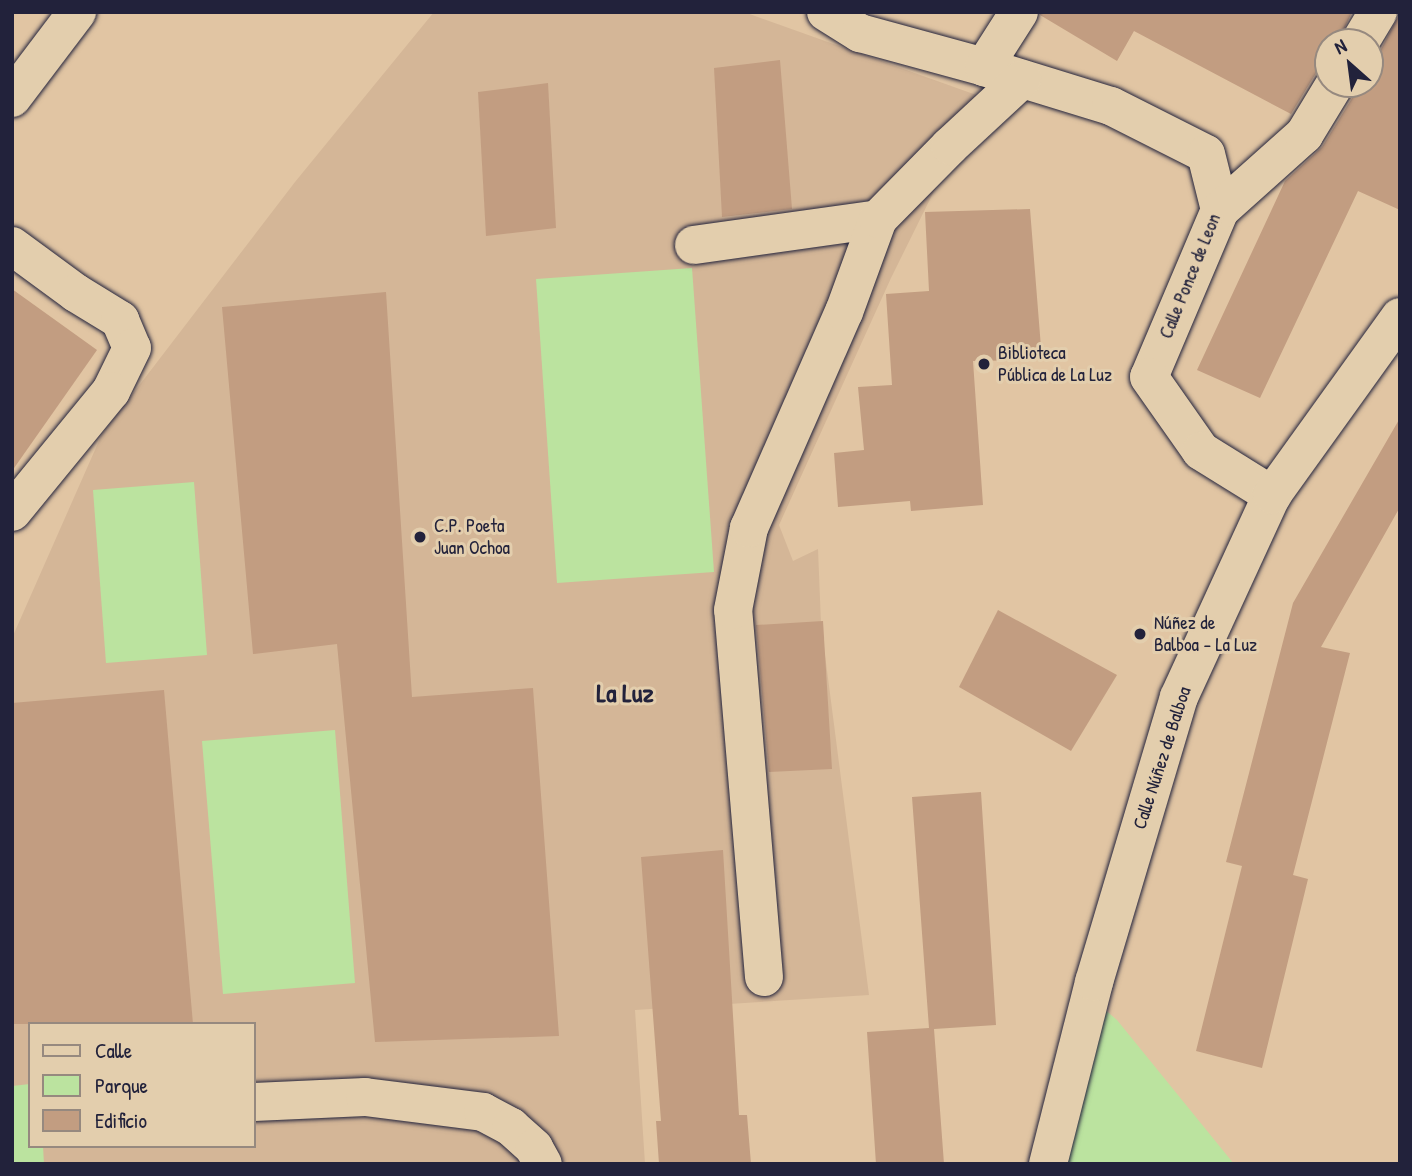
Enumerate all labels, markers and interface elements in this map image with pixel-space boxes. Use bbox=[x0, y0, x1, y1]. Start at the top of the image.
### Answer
north arrow bbox=[1314, 28, 1384, 98]
text: N bbox=[1330, 32, 1351, 60]
street label: Calle Ponce de Leon bbox=[1155, 210, 1225, 342]
place label: Biblioteca Pública de La Luz bbox=[998, 342, 1112, 386]
marker: Biblioteca Pública de La Luz bbox=[976, 356, 992, 372]
place label: C.P. Poeta Juan Ochoa bbox=[434, 515, 510, 559]
marker: C.P. Poeta Juan Ochoa bbox=[412, 529, 428, 545]
place label: Núñez de Balboa - La Luz bbox=[1154, 612, 1257, 656]
marker: Núñez de Balboa - La Luz bbox=[1132, 626, 1148, 642]
district label: La Luz bbox=[596, 677, 654, 709]
street label: Calle Núñez de Balboa bbox=[1128, 684, 1196, 832]
legend bbox=[28, 1022, 256, 1148]
text: Calle bbox=[95, 1036, 132, 1065]
text: Parque bbox=[95, 1071, 148, 1100]
text: Edificio bbox=[95, 1106, 147, 1135]

